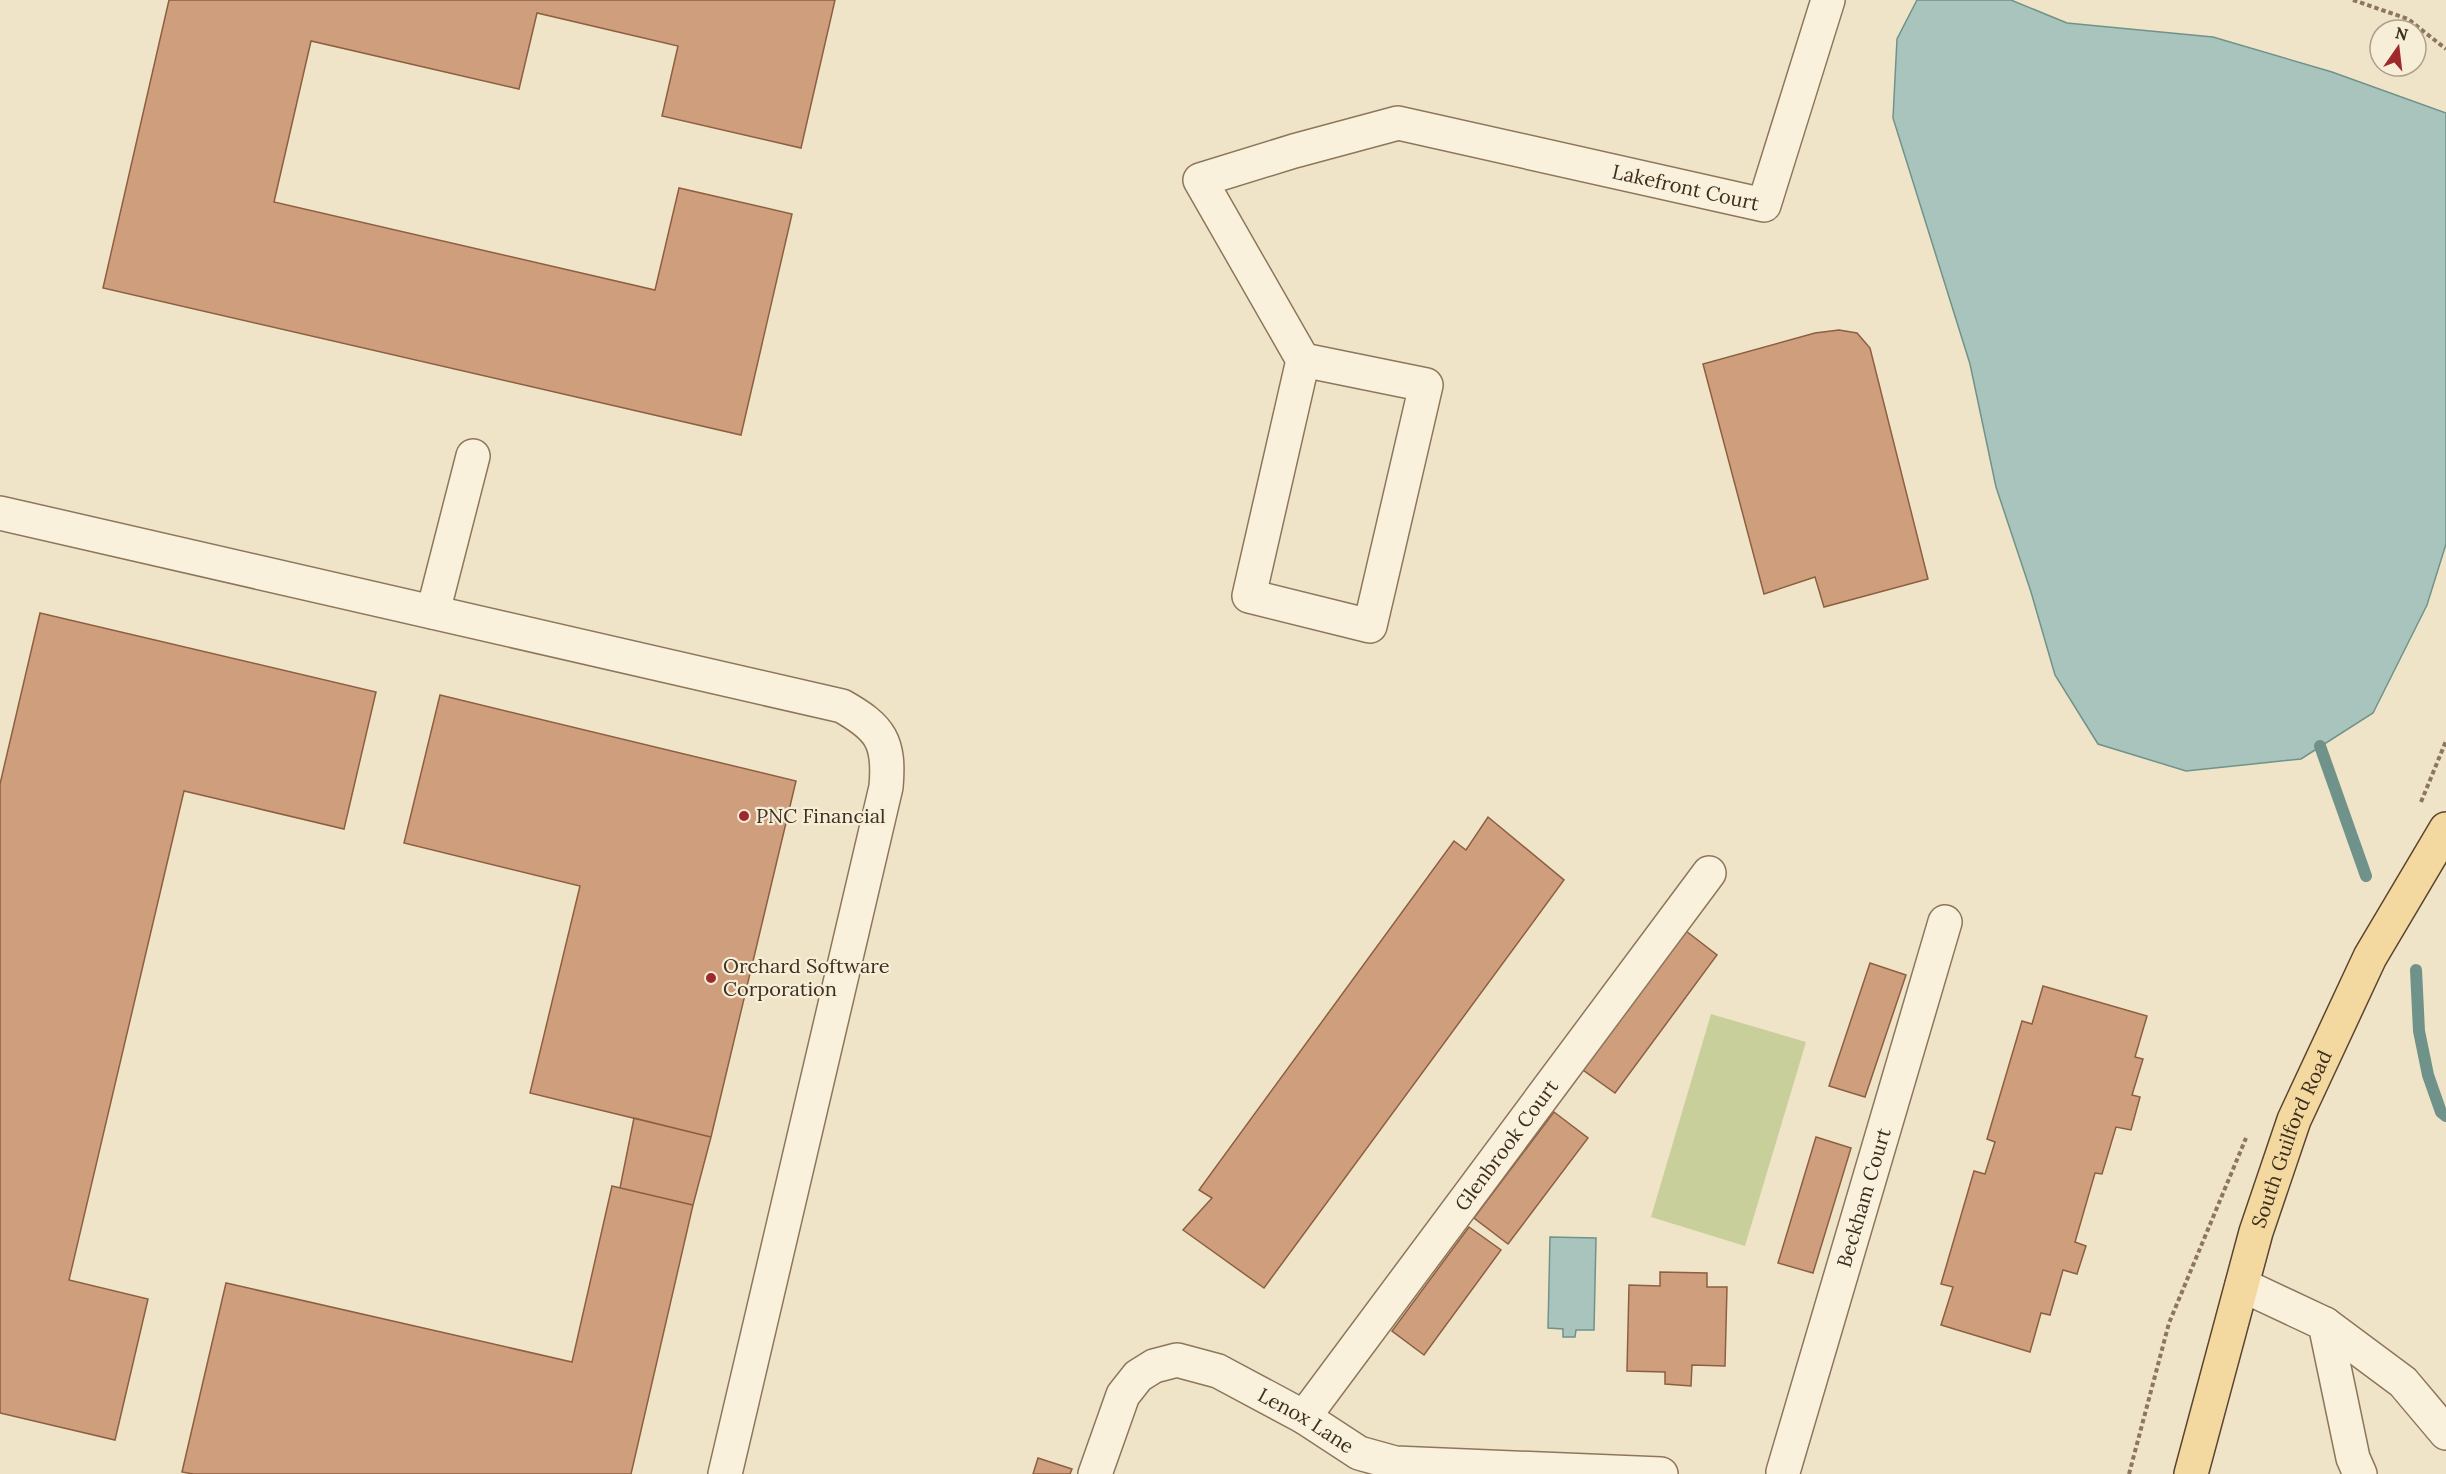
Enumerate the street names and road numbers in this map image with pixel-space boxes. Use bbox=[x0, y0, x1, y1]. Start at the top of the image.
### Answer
street label: Lakefront Court bbox=[1610, 158, 1762, 216]
street label: South Guilford Road bbox=[2245, 1046, 2337, 1231]
street label: Glenbrook Court bbox=[1449, 1074, 1563, 1215]
street label: Beckham Court bbox=[1831, 1125, 1896, 1270]
street label: Lenox Lane bbox=[1254, 1382, 1359, 1458]

